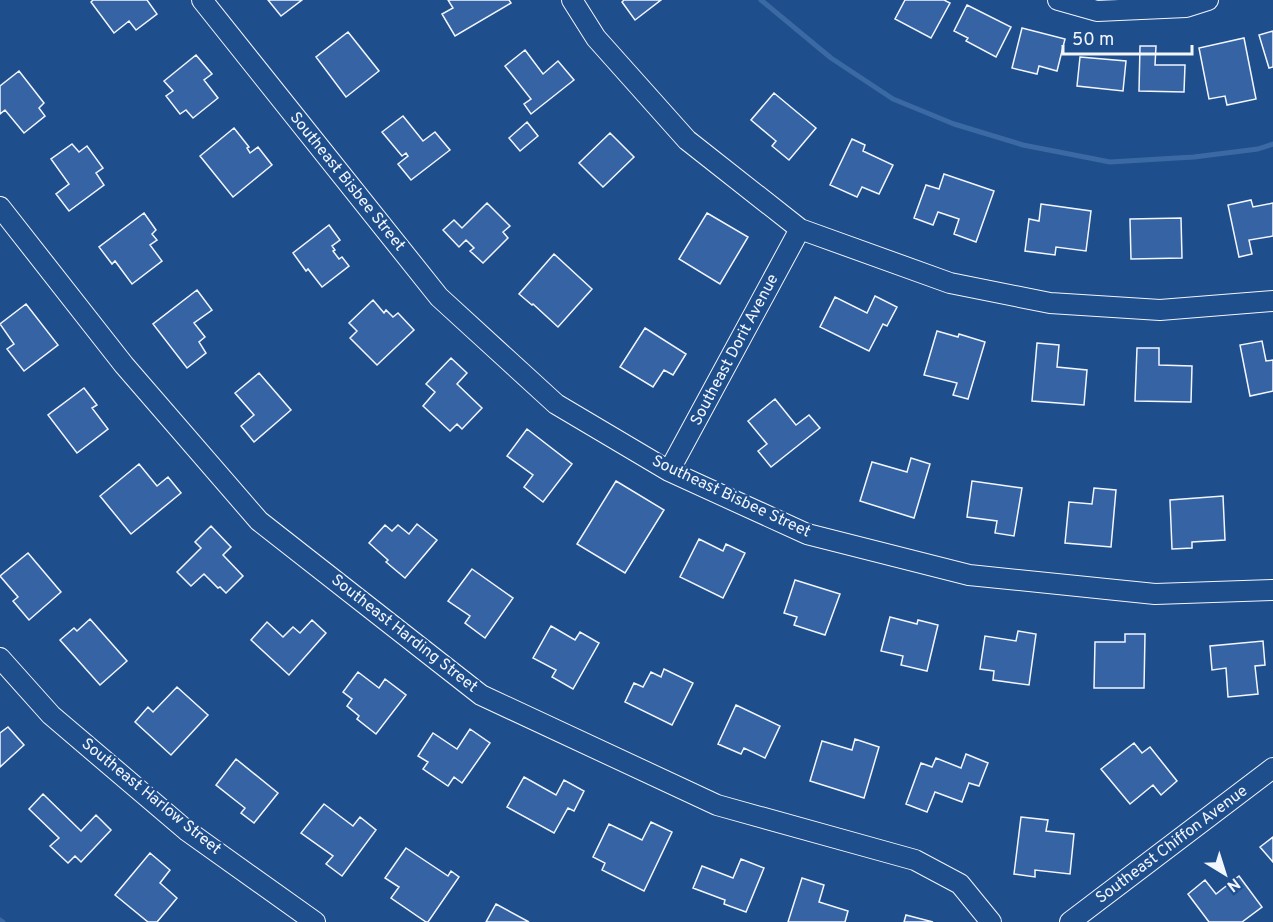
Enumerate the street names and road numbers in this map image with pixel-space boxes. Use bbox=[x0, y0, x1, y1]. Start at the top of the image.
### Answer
street label: Southeast Bisbee Street bbox=[285, 109, 409, 255]
street label: Southeast Dorit Avenue bbox=[687, 271, 783, 429]
street label: Southeast Bisbee Street bbox=[648, 451, 814, 543]
street label: Southeast Harding Street bbox=[327, 571, 481, 697]
street label: Southeast Harlow Street bbox=[77, 734, 225, 860]
street label: Southeast Chiffon Avenue bbox=[1092, 781, 1252, 909]

